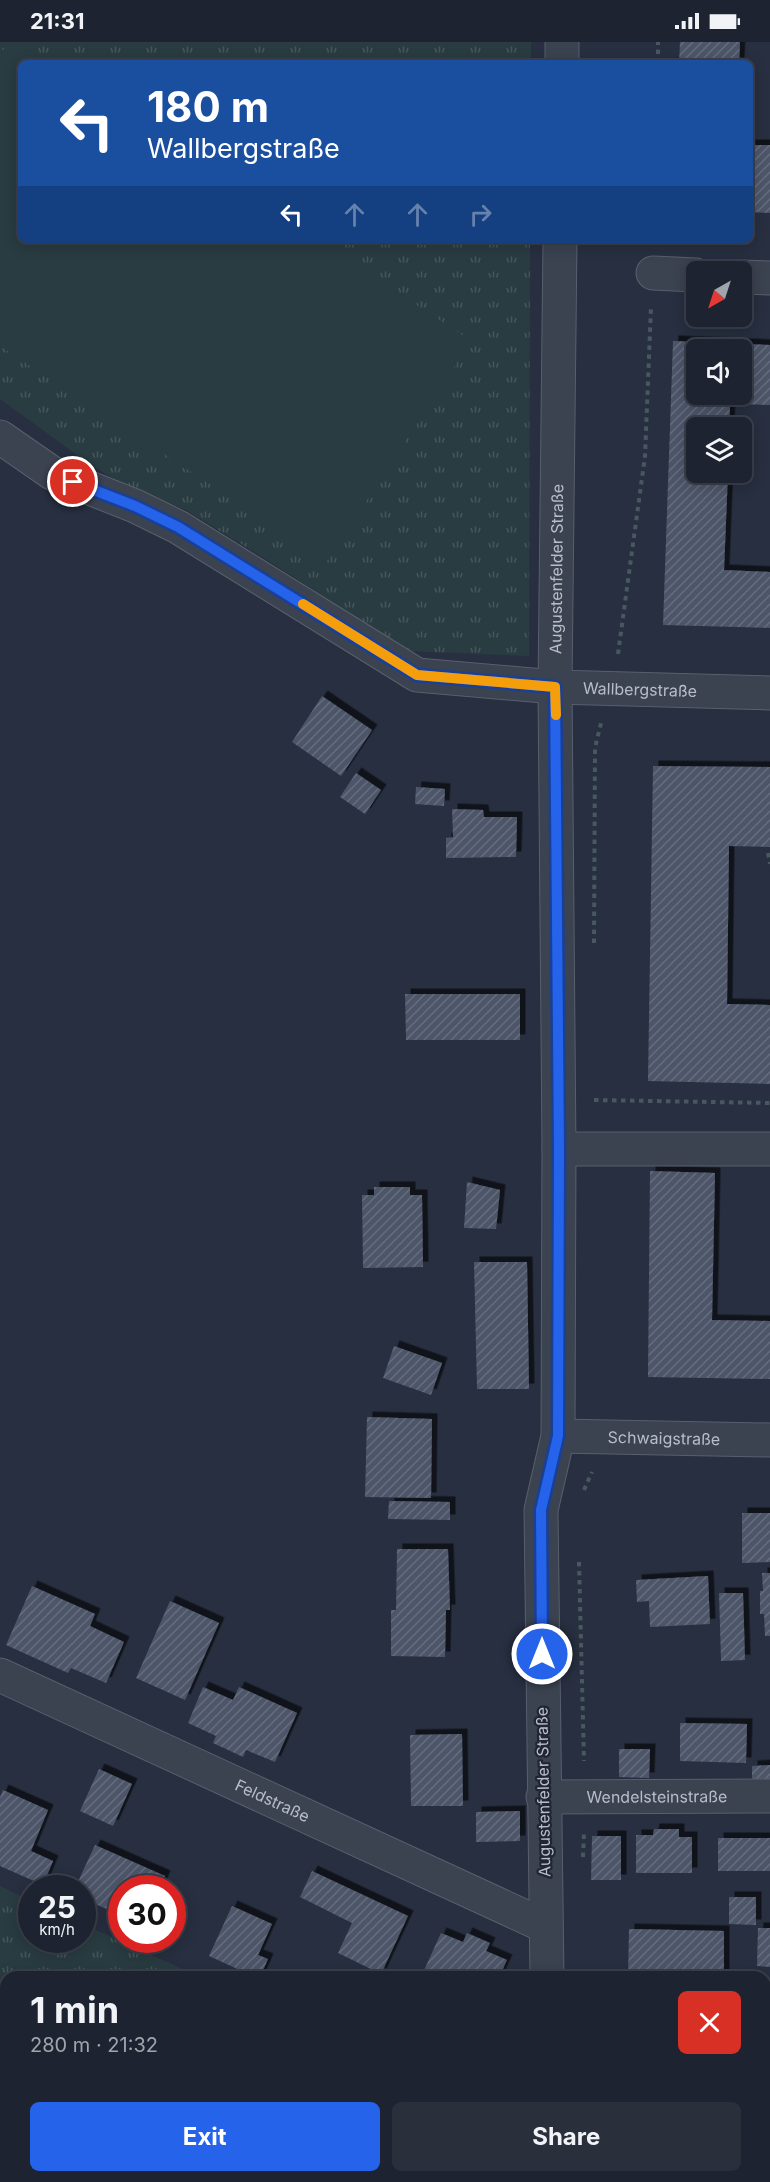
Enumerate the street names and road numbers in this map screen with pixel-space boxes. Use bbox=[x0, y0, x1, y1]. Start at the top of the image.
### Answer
street label: Augustenfelder Straße bbox=[545, 484, 567, 654]
street label: Wallbergstraße bbox=[583, 678, 697, 701]
street label: Schwaigstraße bbox=[608, 1427, 720, 1449]
street label: Augustenfelder Straße bbox=[532, 1707, 554, 1877]
street label: Feldstraße bbox=[232, 1775, 313, 1826]
street label: Wendelsteinstraße bbox=[587, 1786, 727, 1807]

